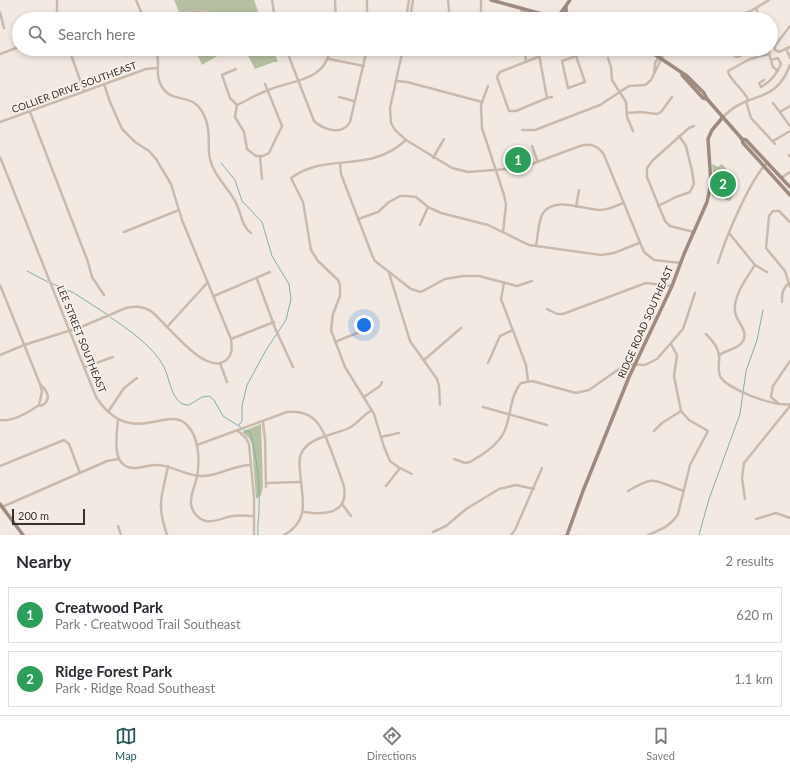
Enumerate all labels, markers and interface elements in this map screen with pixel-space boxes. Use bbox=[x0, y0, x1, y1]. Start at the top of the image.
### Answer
search box bbox=[12, 12, 778, 56]
icon: search bbox=[26, 23, 48, 45]
text: Search here bbox=[58, 25, 135, 43]
street label: COLLIER DRIVE SOUTHEAST bbox=[10, 59, 138, 115]
pin: 1 bbox=[505, 145, 531, 175]
pin: 2 bbox=[710, 169, 736, 199]
street label: RIDGE ROAD SOUTHEAST bbox=[615, 264, 675, 380]
street label: LEE STREET SOUTHEAST bbox=[55, 284, 109, 395]
your location bbox=[354, 315, 374, 335]
scale bar bbox=[12, 507, 85, 526]
text: 200 m bbox=[18, 509, 49, 522]
text: Nearby bbox=[16, 551, 71, 572]
text: 2 results bbox=[726, 553, 774, 569]
text: Creatwood Park bbox=[55, 598, 163, 616]
text: 1 bbox=[26, 607, 34, 623]
text: 620 m bbox=[736, 607, 773, 623]
text: Park · Creatwood Trail Southeast bbox=[55, 616, 241, 632]
text: Ridge Forest Park bbox=[55, 662, 172, 680]
text: 2 bbox=[26, 671, 34, 687]
text: 1.1 km bbox=[734, 671, 773, 687]
text: Park · Ridge Road Southeast bbox=[55, 680, 215, 696]
tab: Map bbox=[115, 725, 137, 762]
tab: Directions bbox=[367, 725, 416, 762]
tab: Saved bbox=[646, 725, 675, 762]

